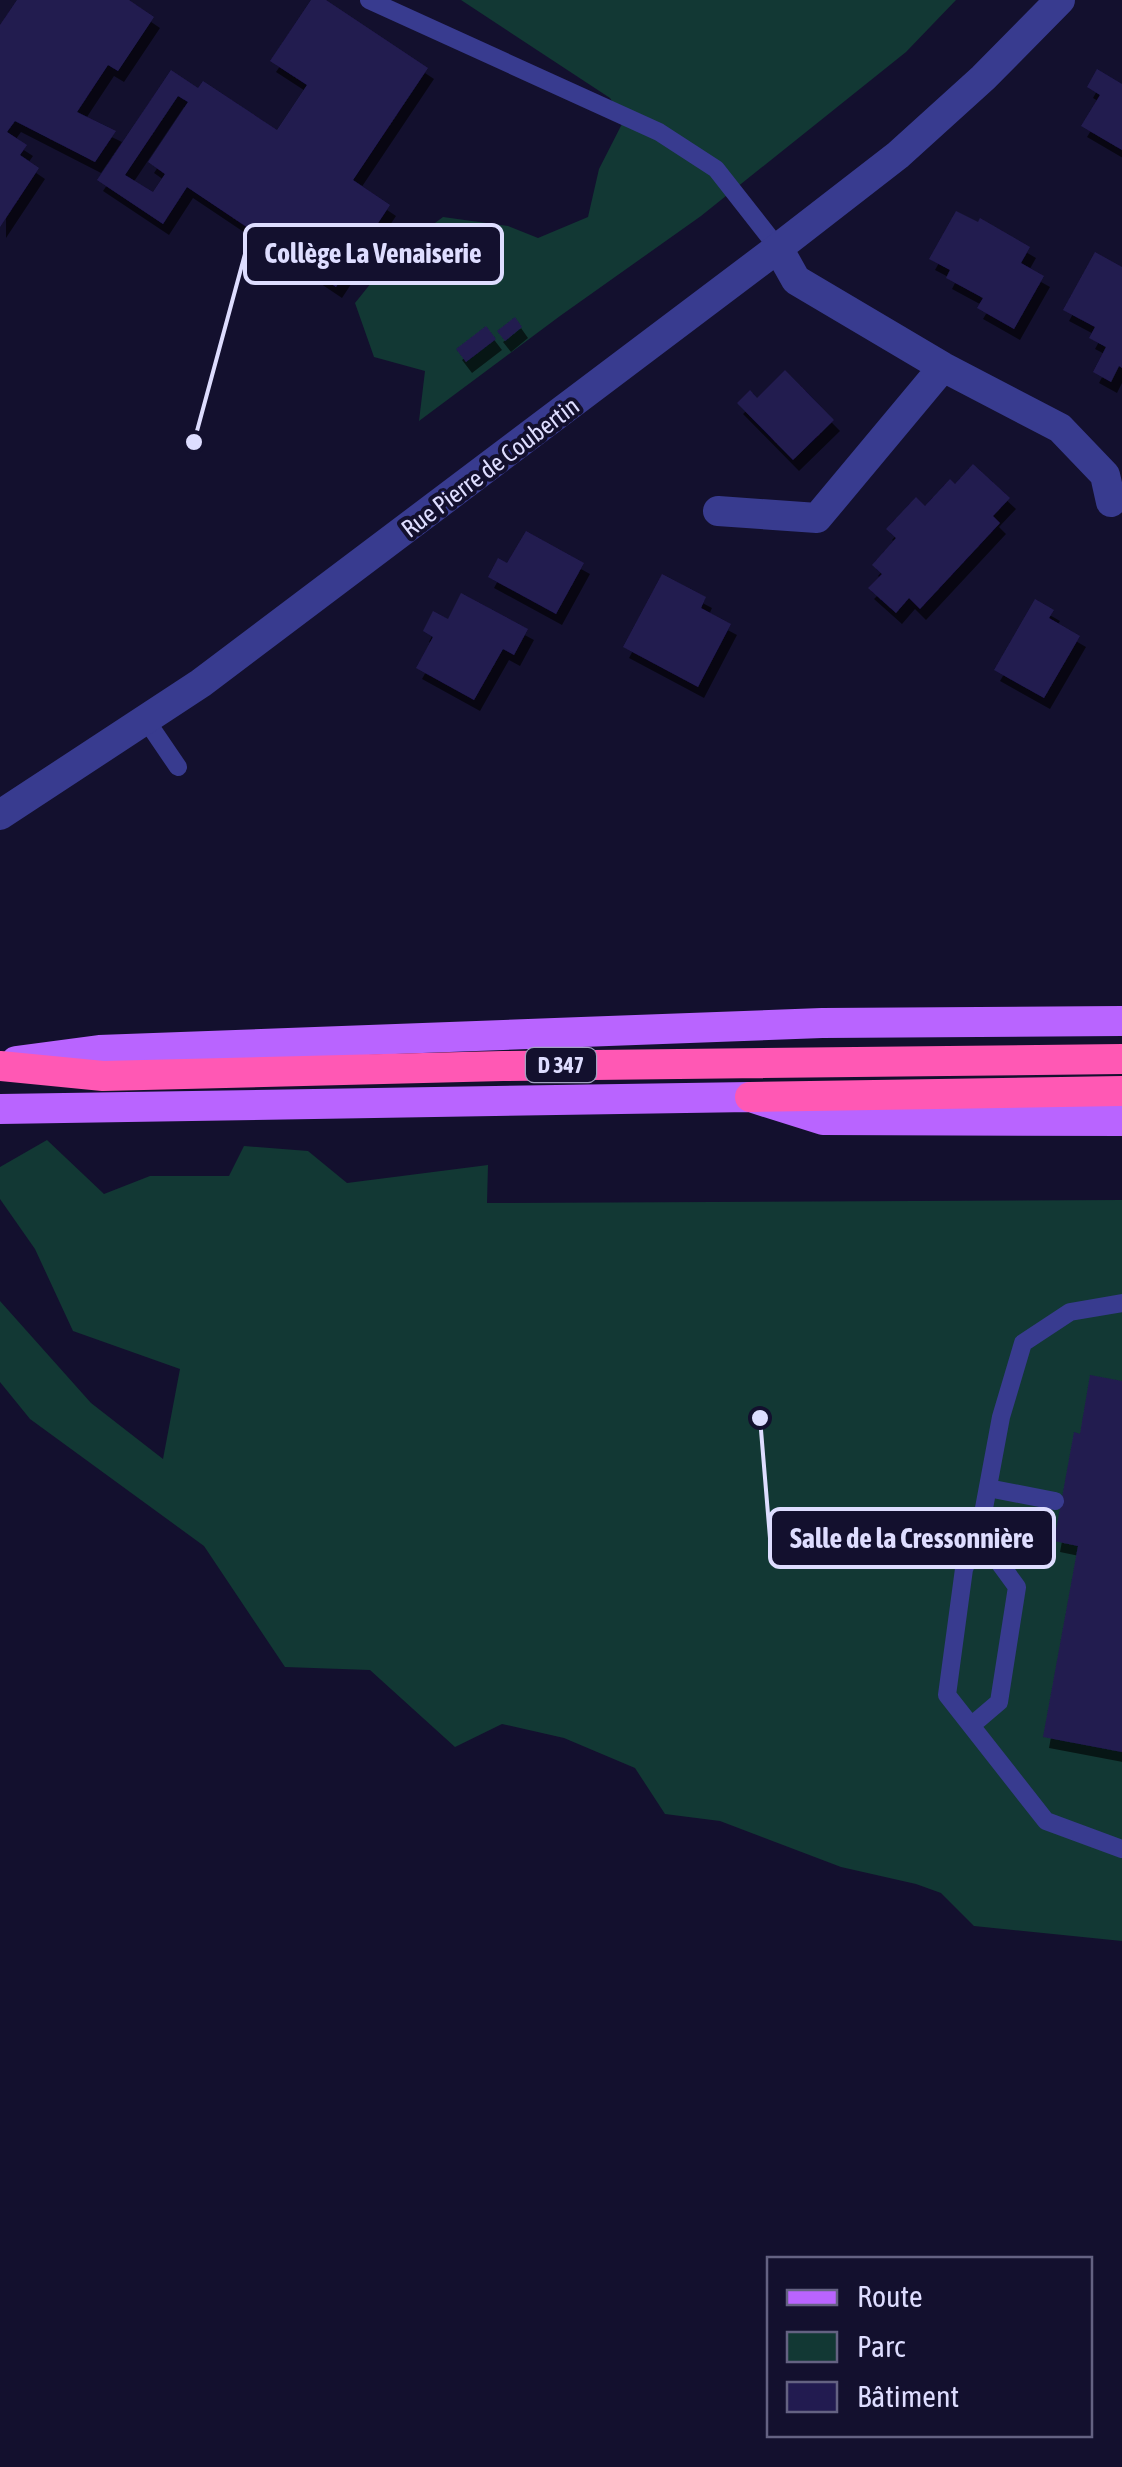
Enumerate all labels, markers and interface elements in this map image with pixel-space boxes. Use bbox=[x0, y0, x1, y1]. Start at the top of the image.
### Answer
callout: Collège La Venaiserie bbox=[245, 225, 502, 283]
text: Collège La Venaiserie bbox=[264, 237, 482, 269]
street label: Rue Pierre de Coubertin bbox=[396, 391, 584, 543]
road number: D 347 bbox=[526, 1048, 596, 1082]
callout: Salle de la Cressonnière bbox=[770, 1509, 1054, 1567]
text: Salle de la Cressonnière bbox=[790, 1522, 1034, 1554]
legend bbox=[767, 2257, 1092, 2437]
text: Route bbox=[857, 2279, 923, 2313]
text: Parc bbox=[857, 2329, 906, 2363]
text: Bâtiment bbox=[857, 2379, 959, 2413]

